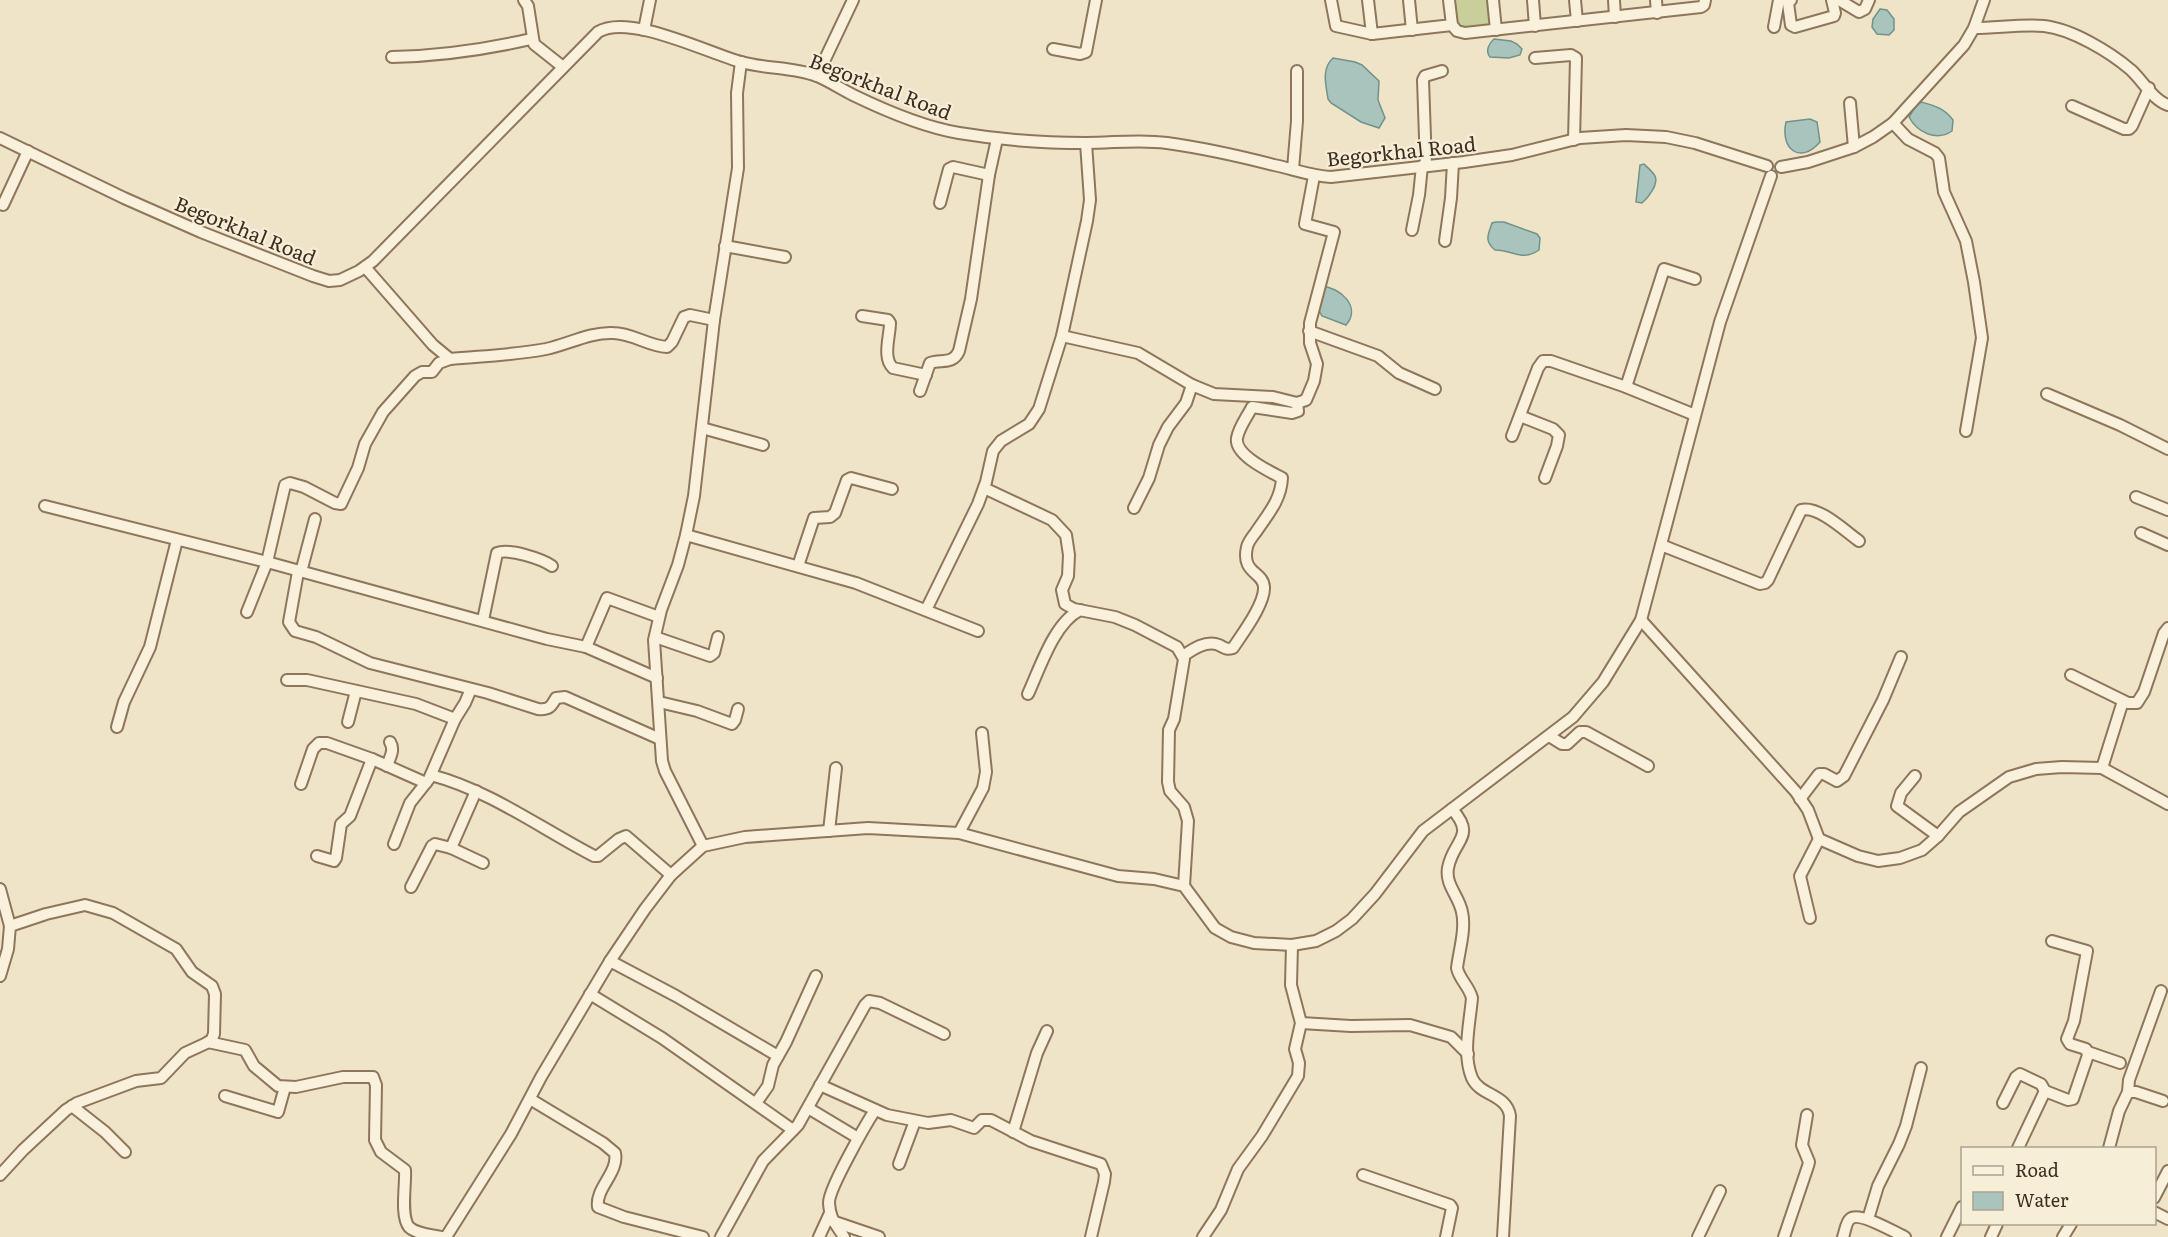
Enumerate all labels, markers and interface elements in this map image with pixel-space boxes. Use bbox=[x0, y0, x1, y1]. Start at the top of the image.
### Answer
street label: Begorkhal Road bbox=[805, 44, 957, 126]
street label: Begorkhal Road bbox=[1325, 127, 1477, 173]
street label: Begorkhal Road bbox=[171, 187, 321, 271]
legend bbox=[1961, 1147, 2156, 1225]
text: Road bbox=[2015, 1156, 2059, 1183]
text: Water bbox=[2015, 1186, 2069, 1213]

